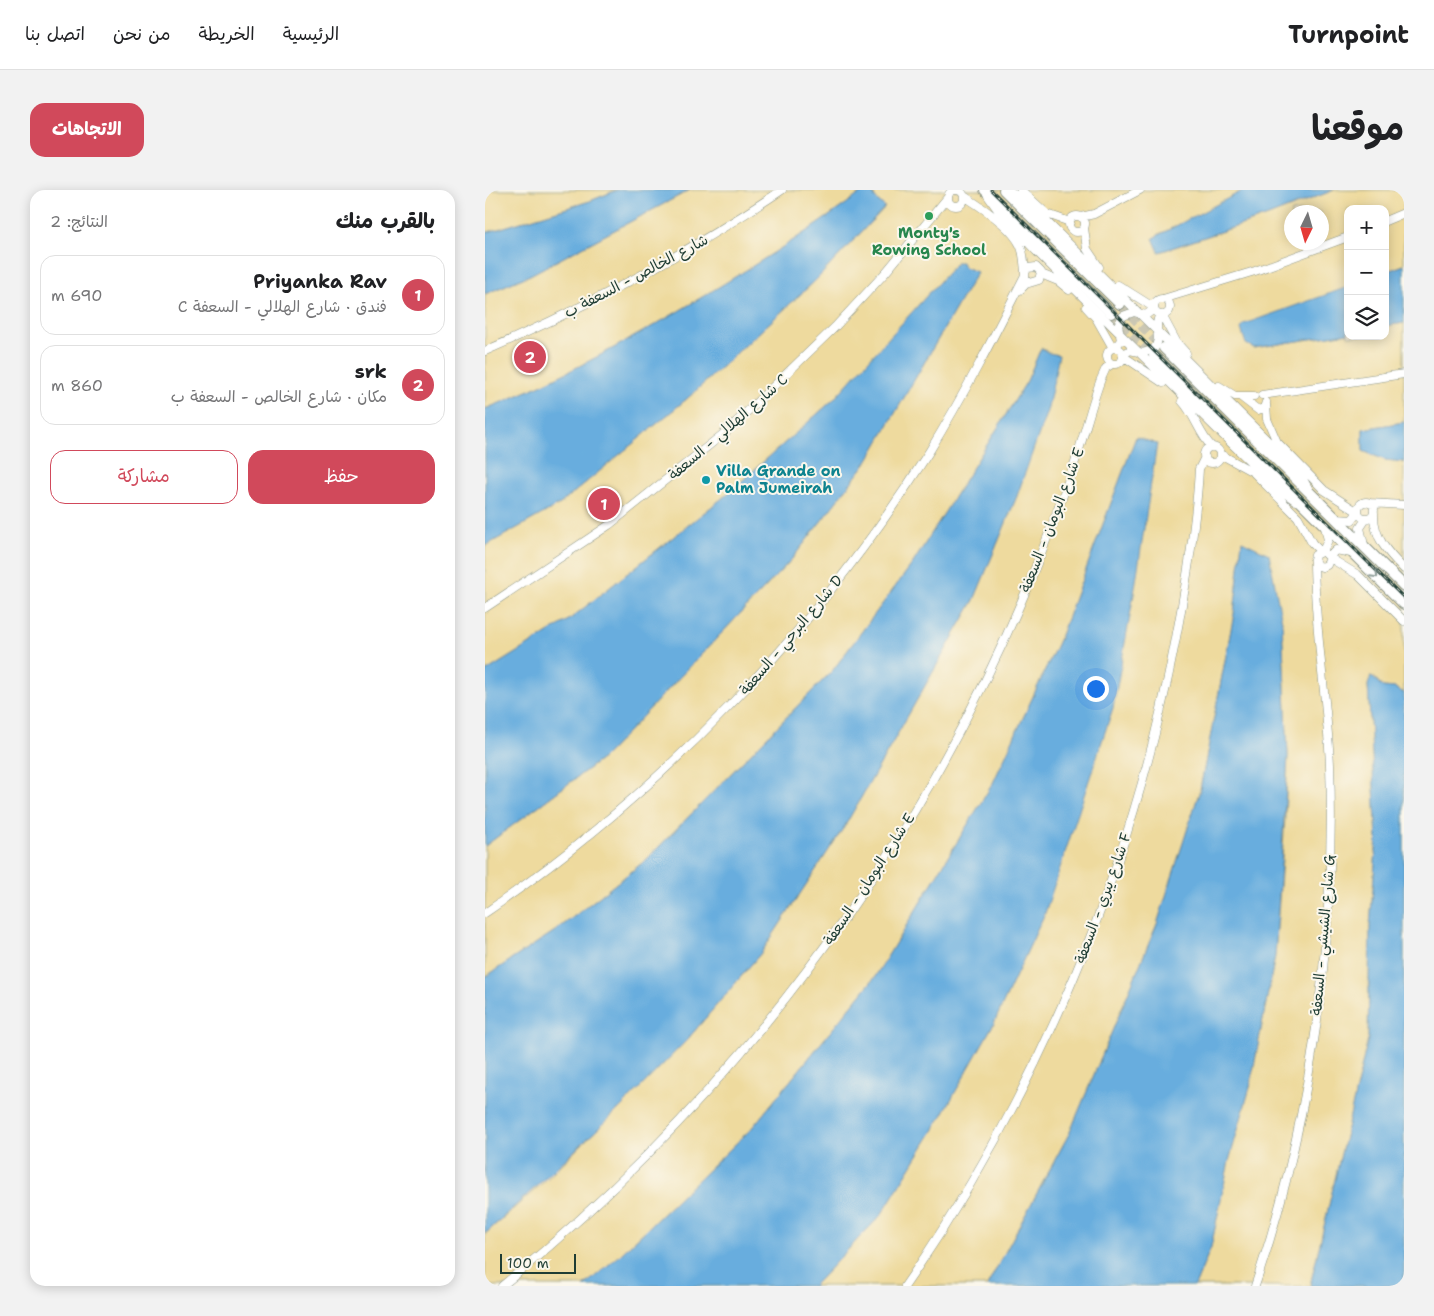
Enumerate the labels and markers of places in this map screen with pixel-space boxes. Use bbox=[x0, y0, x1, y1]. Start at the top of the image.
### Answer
marker: Monty's Rowing School bbox=[923, 210, 935, 222]
place label: Monty's Rowing School bbox=[872, 223, 986, 260]
pin: 2 bbox=[514, 338, 546, 376]
place label: Villa Grande on Palm Jumeirah bbox=[716, 461, 840, 498]
marker: Villa Grande on Palm Jumeirah bbox=[700, 474, 712, 486]
pin: 1 bbox=[588, 485, 620, 523]

